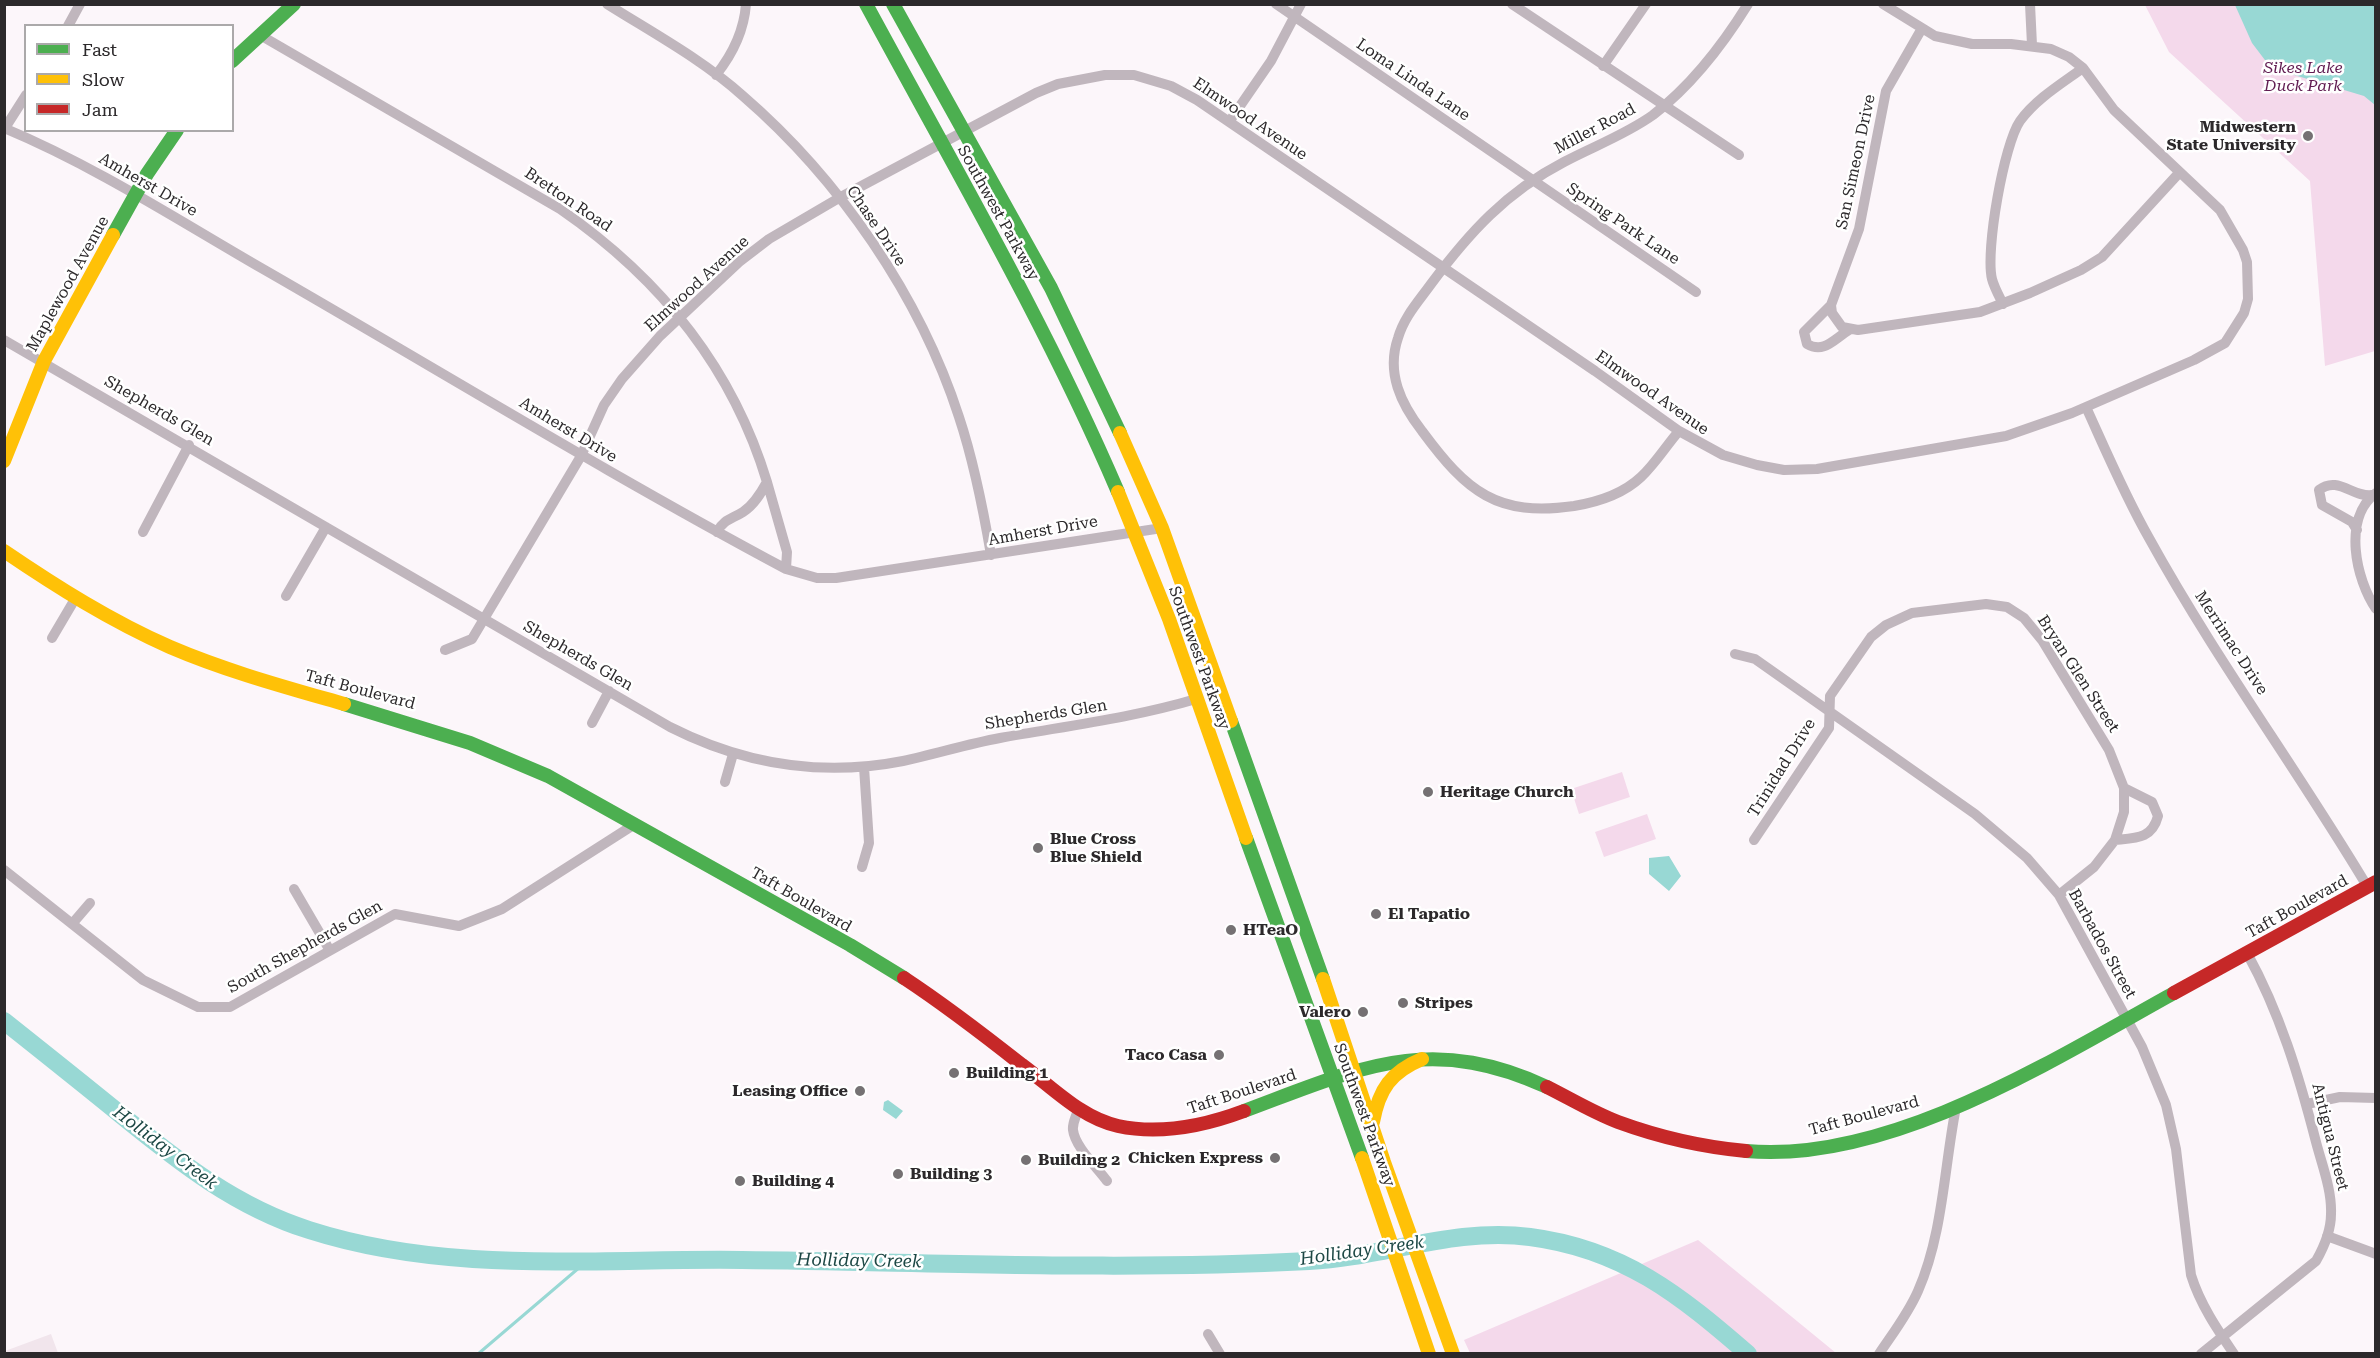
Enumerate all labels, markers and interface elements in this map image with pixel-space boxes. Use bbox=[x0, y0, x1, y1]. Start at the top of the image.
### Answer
legend bbox=[24, 24, 234, 132]
street label: Loma Linda Lane bbox=[1352, 35, 1474, 125]
text: Fast bbox=[82, 39, 117, 60]
park label: Sikes Lake Duck Park bbox=[2263, 58, 2343, 96]
text: Slow bbox=[82, 69, 124, 90]
street label: Elmwood Avenue bbox=[1189, 74, 1311, 164]
street label: San Simeon Drive bbox=[1832, 93, 1880, 231]
text: Jam bbox=[82, 99, 118, 120]
street label: Miller Road bbox=[1551, 100, 1639, 158]
place label: Midwestern State University bbox=[2167, 117, 2296, 155]
marker: Midwestern State University bbox=[2301, 129, 2315, 143]
street label: Southwest Parkway bbox=[953, 142, 1043, 284]
street label: Amherst Drive bbox=[95, 149, 201, 221]
street label: Bretton Road bbox=[521, 164, 615, 236]
street label: Spring Park Lane bbox=[1563, 179, 1683, 269]
street label: Chase Drive bbox=[842, 182, 910, 270]
street label: Maplewood Avenue bbox=[23, 213, 113, 355]
street label: Elmwood Avenue bbox=[641, 232, 753, 336]
street label: Elmwood Avenue bbox=[1592, 347, 1712, 439]
street label: Shepherds Glen bbox=[101, 372, 217, 450]
street label: Amherst Drive bbox=[516, 393, 620, 467]
street label: Amherst Drive bbox=[987, 512, 1099, 550]
street label: Southwest Parkway bbox=[1164, 584, 1234, 732]
street label: Merrimac Drive bbox=[2190, 587, 2272, 699]
street label: Bryan Glen Street bbox=[2033, 612, 2123, 736]
street label: Shepherds Glen bbox=[520, 617, 636, 695]
street label: Taft Boulevard bbox=[303, 666, 417, 714]
street label: Shepherds Glen bbox=[984, 696, 1108, 734]
street label: Trinidad Drive bbox=[1744, 715, 1820, 821]
place label: Heritage Church bbox=[1440, 782, 1574, 802]
marker: Heritage Church bbox=[1421, 785, 1435, 799]
place label: Blue Cross Blue Shield bbox=[1050, 829, 1142, 867]
marker: Blue Cross Blue Shield bbox=[1031, 841, 1045, 855]
street label: Taft Boulevard bbox=[747, 863, 855, 937]
street label: Taft Boulevard bbox=[2243, 871, 2351, 943]
street label: Barbados Street bbox=[2064, 886, 2140, 1002]
street label: South Shepherds Glen bbox=[224, 896, 386, 998]
place label: El Tapatio bbox=[1388, 904, 1470, 924]
marker: El Tapatio bbox=[1369, 907, 1383, 921]
place label: HTeaO bbox=[1243, 920, 1298, 940]
marker: HTeaO bbox=[1224, 923, 1238, 937]
place label: Stripes bbox=[1415, 993, 1473, 1013]
marker: Stripes bbox=[1396, 996, 1410, 1010]
place label: Valero bbox=[1299, 1002, 1351, 1022]
marker: Valero bbox=[1356, 1005, 1370, 1019]
street label: Southwest Parkway bbox=[1329, 1041, 1399, 1189]
place label: Taco Casa bbox=[1125, 1045, 1207, 1065]
marker: Taco Casa bbox=[1212, 1048, 1226, 1062]
place label: Building 1 bbox=[966, 1063, 1048, 1083]
street label: Taft Boulevard bbox=[1185, 1065, 1299, 1119]
marker: Building 1 bbox=[947, 1066, 961, 1080]
place label: Leasing Office bbox=[732, 1081, 848, 1101]
street label: Antigua Street bbox=[2307, 1081, 2353, 1193]
marker: Leasing Office bbox=[853, 1084, 867, 1098]
street label: Taft Boulevard bbox=[1807, 1092, 1921, 1140]
water label: Holliday Creek bbox=[109, 1102, 221, 1194]
place label: Chicken Express bbox=[1128, 1148, 1263, 1168]
place label: Building 2 bbox=[1038, 1150, 1120, 1170]
marker: Chicken Express bbox=[1268, 1151, 1282, 1165]
marker: Building 2 bbox=[1019, 1153, 1033, 1167]
place label: Building 3 bbox=[910, 1164, 992, 1184]
marker: Building 3 bbox=[891, 1167, 905, 1181]
place label: Building 4 bbox=[752, 1171, 834, 1191]
marker: Building 4 bbox=[733, 1174, 747, 1188]
water label: Holliday Creek bbox=[1299, 1232, 1425, 1270]
water label: Holliday Creek bbox=[796, 1249, 922, 1273]

